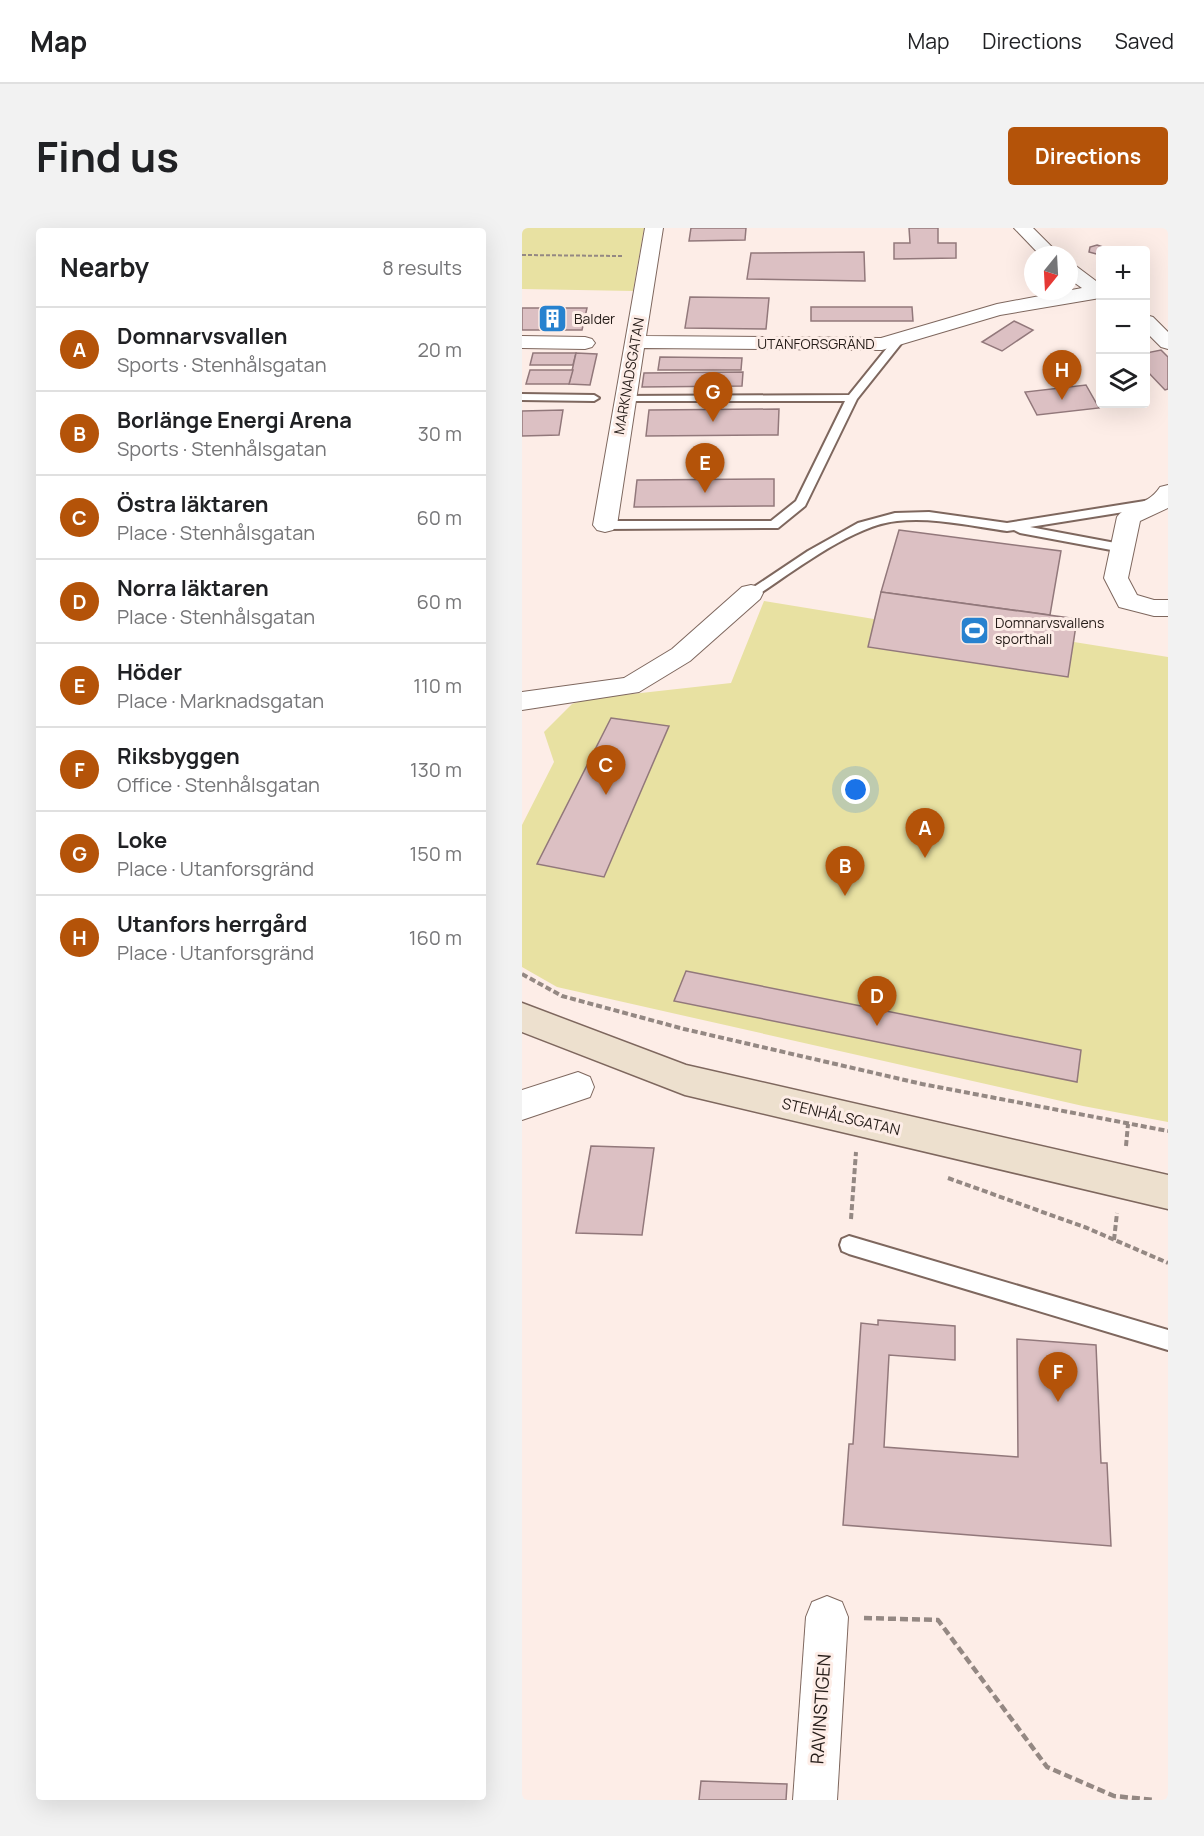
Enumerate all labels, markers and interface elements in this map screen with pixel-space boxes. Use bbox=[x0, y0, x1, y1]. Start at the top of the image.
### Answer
text: Map bbox=[30, 22, 87, 60]
text: Map bbox=[908, 27, 949, 55]
text: Directions bbox=[982, 27, 1082, 55]
text: Saved bbox=[1115, 27, 1174, 55]
text: Find us bbox=[36, 127, 179, 185]
button: Directions bbox=[1008, 127, 1168, 185]
north arrow bbox=[1024, 246, 1078, 300]
map controls bbox=[1096, 246, 1150, 408]
button: + bbox=[1096, 246, 1150, 300]
text: Nearby bbox=[60, 249, 149, 285]
text: 8 results bbox=[382, 254, 462, 281]
button: − bbox=[1096, 300, 1150, 354]
building icon: Balder bbox=[537, 303, 569, 335]
place label: Balder bbox=[574, 309, 615, 328]
street label: MARKNADSGATAN bbox=[609, 316, 648, 436]
text: Domnarvsvallen bbox=[117, 321, 287, 351]
street label: UTANFORSGRÄND bbox=[757, 334, 875, 353]
text: A bbox=[73, 336, 86, 363]
text: 20 m bbox=[417, 336, 462, 363]
pin: H bbox=[1042, 350, 1082, 400]
text: Sports · Stenhålsgatan bbox=[117, 351, 327, 378]
button: layers bbox=[1096, 354, 1150, 408]
pin: G bbox=[694, 372, 732, 422]
text: Borlänge Energi Arena bbox=[117, 405, 352, 435]
text: B bbox=[73, 420, 86, 447]
text: 30 m bbox=[418, 420, 462, 447]
text: Sports · Stenhålsgatan bbox=[117, 435, 327, 462]
pin: E bbox=[686, 444, 724, 493]
text: Östra läktaren bbox=[117, 489, 269, 519]
text: C bbox=[72, 504, 87, 531]
text: 60 m bbox=[416, 504, 462, 531]
text: Place · Stenhålsgatan bbox=[117, 519, 315, 546]
text: Norra läktaren bbox=[117, 573, 269, 603]
text: D bbox=[72, 588, 87, 615]
text: 60 m bbox=[416, 588, 462, 615]
text: Place · Stenhålsgatan bbox=[117, 603, 315, 630]
place label: Domnarvsvallens sporthall bbox=[995, 613, 1104, 648]
sports icon: Domnarvsvallens sporthall bbox=[958, 615, 990, 647]
text: Höder bbox=[117, 657, 182, 687]
text: E bbox=[74, 672, 85, 699]
text: 110 m bbox=[413, 672, 462, 699]
text: Place · Marknadsgatan bbox=[117, 687, 324, 714]
text: Riksbyggen bbox=[117, 741, 240, 771]
pin: C bbox=[586, 746, 626, 795]
text: F bbox=[74, 756, 85, 783]
text: 130 m bbox=[410, 756, 462, 783]
text: Office · Stenhålsgatan bbox=[117, 771, 320, 798]
your location bbox=[841, 775, 870, 804]
pin: A bbox=[906, 808, 944, 858]
text: Loke bbox=[117, 825, 167, 855]
text: G bbox=[72, 840, 87, 867]
text: 150 m bbox=[409, 840, 462, 867]
pin: B bbox=[826, 846, 864, 896]
text: Place · Utanforsgränd bbox=[117, 855, 314, 882]
text: Utanfors herrgård bbox=[117, 909, 307, 939]
text: H bbox=[72, 924, 87, 951]
text: 160 m bbox=[409, 924, 462, 951]
text: Place · Utanforsgränd bbox=[117, 939, 314, 966]
pin: D bbox=[858, 976, 896, 1026]
street label: STENHÅLSGATAN bbox=[780, 1093, 902, 1140]
pin: F bbox=[1038, 1352, 1078, 1402]
street label: RAVINSTIGEN bbox=[804, 1653, 836, 1765]

